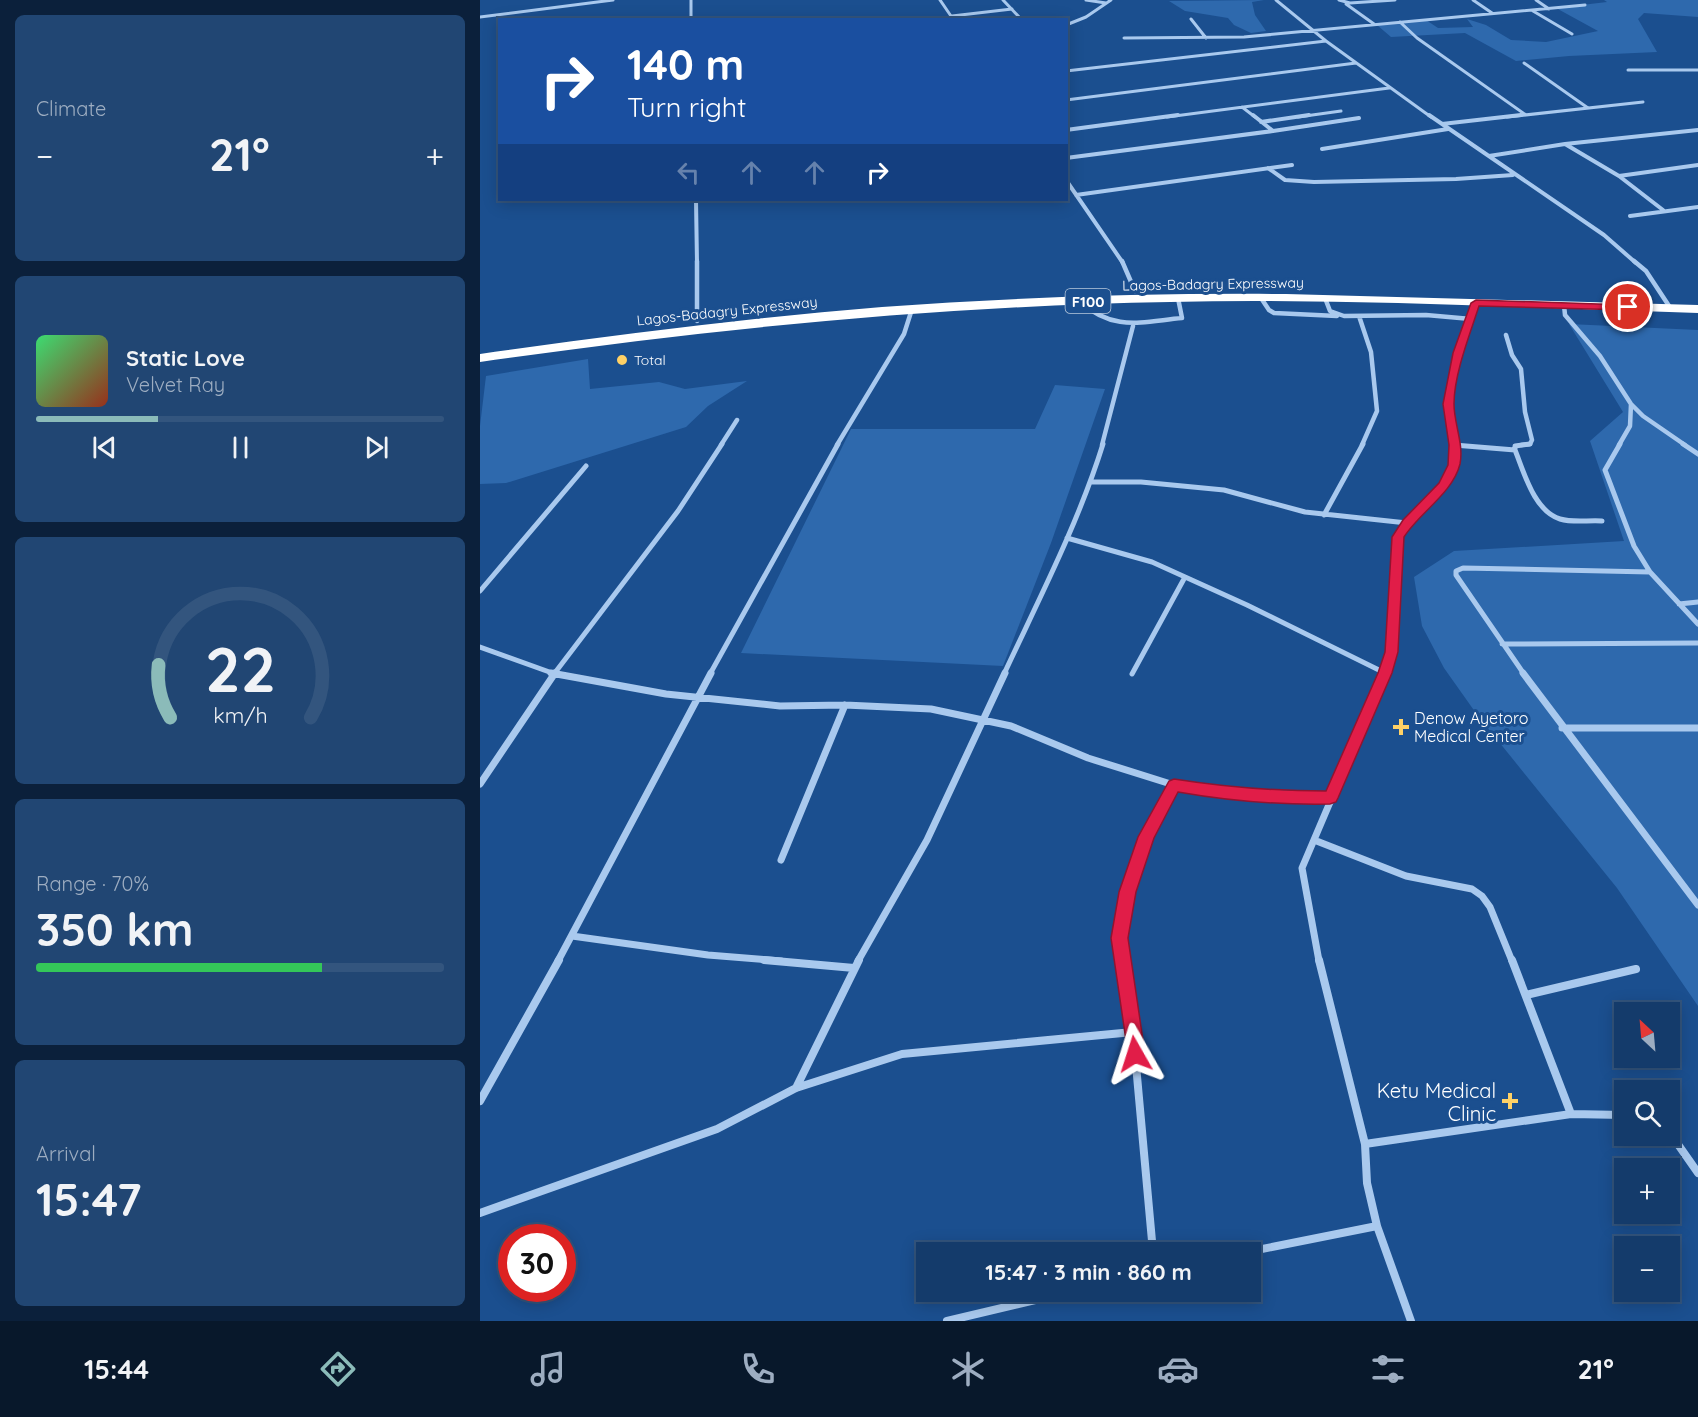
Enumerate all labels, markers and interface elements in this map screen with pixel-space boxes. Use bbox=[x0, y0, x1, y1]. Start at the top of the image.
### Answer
text: 140 m bbox=[627, 38, 744, 91]
icon: right bbox=[528, 42, 606, 120]
text: Turn right bbox=[627, 90, 746, 124]
text: Climate bbox=[36, 96, 106, 121]
text: 21° bbox=[209, 126, 270, 182]
text: − bbox=[36, 135, 53, 176]
text: + bbox=[425, 135, 444, 176]
icon: left bbox=[672, 156, 705, 189]
icon: ahead bbox=[735, 156, 768, 189]
icon: ahead bbox=[798, 156, 831, 189]
icon: right bbox=[861, 156, 894, 189]
street label: Lagos-Badagry Expressway bbox=[1122, 273, 1304, 295]
pin bbox=[1602, 281, 1653, 332]
road number: F100 bbox=[1066, 289, 1110, 313]
icon: arrive bbox=[1611, 290, 1644, 323]
street label: Lagos-Badagry Expressway bbox=[636, 293, 818, 329]
text: Static Love bbox=[126, 344, 245, 372]
place label: Total bbox=[634, 351, 666, 369]
marker: Total bbox=[615, 353, 629, 367]
text: Velvet Ray bbox=[126, 372, 225, 397]
icon: previous bbox=[88, 431, 121, 464]
icon: pause bbox=[224, 431, 257, 464]
icon: next bbox=[360, 431, 393, 464]
text: 22 bbox=[204, 630, 276, 708]
text: km/h bbox=[213, 702, 267, 728]
place label: Denow Ayetoro Medical Center bbox=[1414, 708, 1528, 746]
marker: Denow Ayetoro Medical Center bbox=[1392, 718, 1410, 736]
text: Range · 70% bbox=[36, 871, 149, 896]
text: 350 km bbox=[36, 901, 193, 957]
north arrow bbox=[1614, 1002, 1680, 1068]
map controls bbox=[1614, 1002, 1680, 1302]
position arrow bbox=[1103, 1022, 1167, 1086]
place label: Ketu Medical Clinic bbox=[1377, 1078, 1496, 1126]
button: search bbox=[1614, 1080, 1680, 1146]
marker: Ketu Medical Clinic bbox=[1501, 1092, 1519, 1110]
text: Arrival bbox=[36, 1141, 96, 1166]
button: + bbox=[1614, 1158, 1680, 1224]
text: 15:47 bbox=[36, 1171, 142, 1227]
speed limit sign: 30 bbox=[498, 1224, 576, 1302]
button: − bbox=[1614, 1236, 1680, 1302]
text: 15:47 · 3 min · 860 m bbox=[985, 1258, 1192, 1286]
icon: directions bbox=[317, 1348, 359, 1390]
icon: music bbox=[527, 1348, 569, 1390]
icon: phone bbox=[737, 1348, 779, 1390]
icon: climate bbox=[947, 1348, 989, 1390]
icon: car bbox=[1157, 1348, 1199, 1390]
icon: filters bbox=[1367, 1348, 1409, 1390]
text: 15:44 bbox=[84, 1352, 149, 1386]
text: 21° bbox=[1577, 1352, 1614, 1386]

